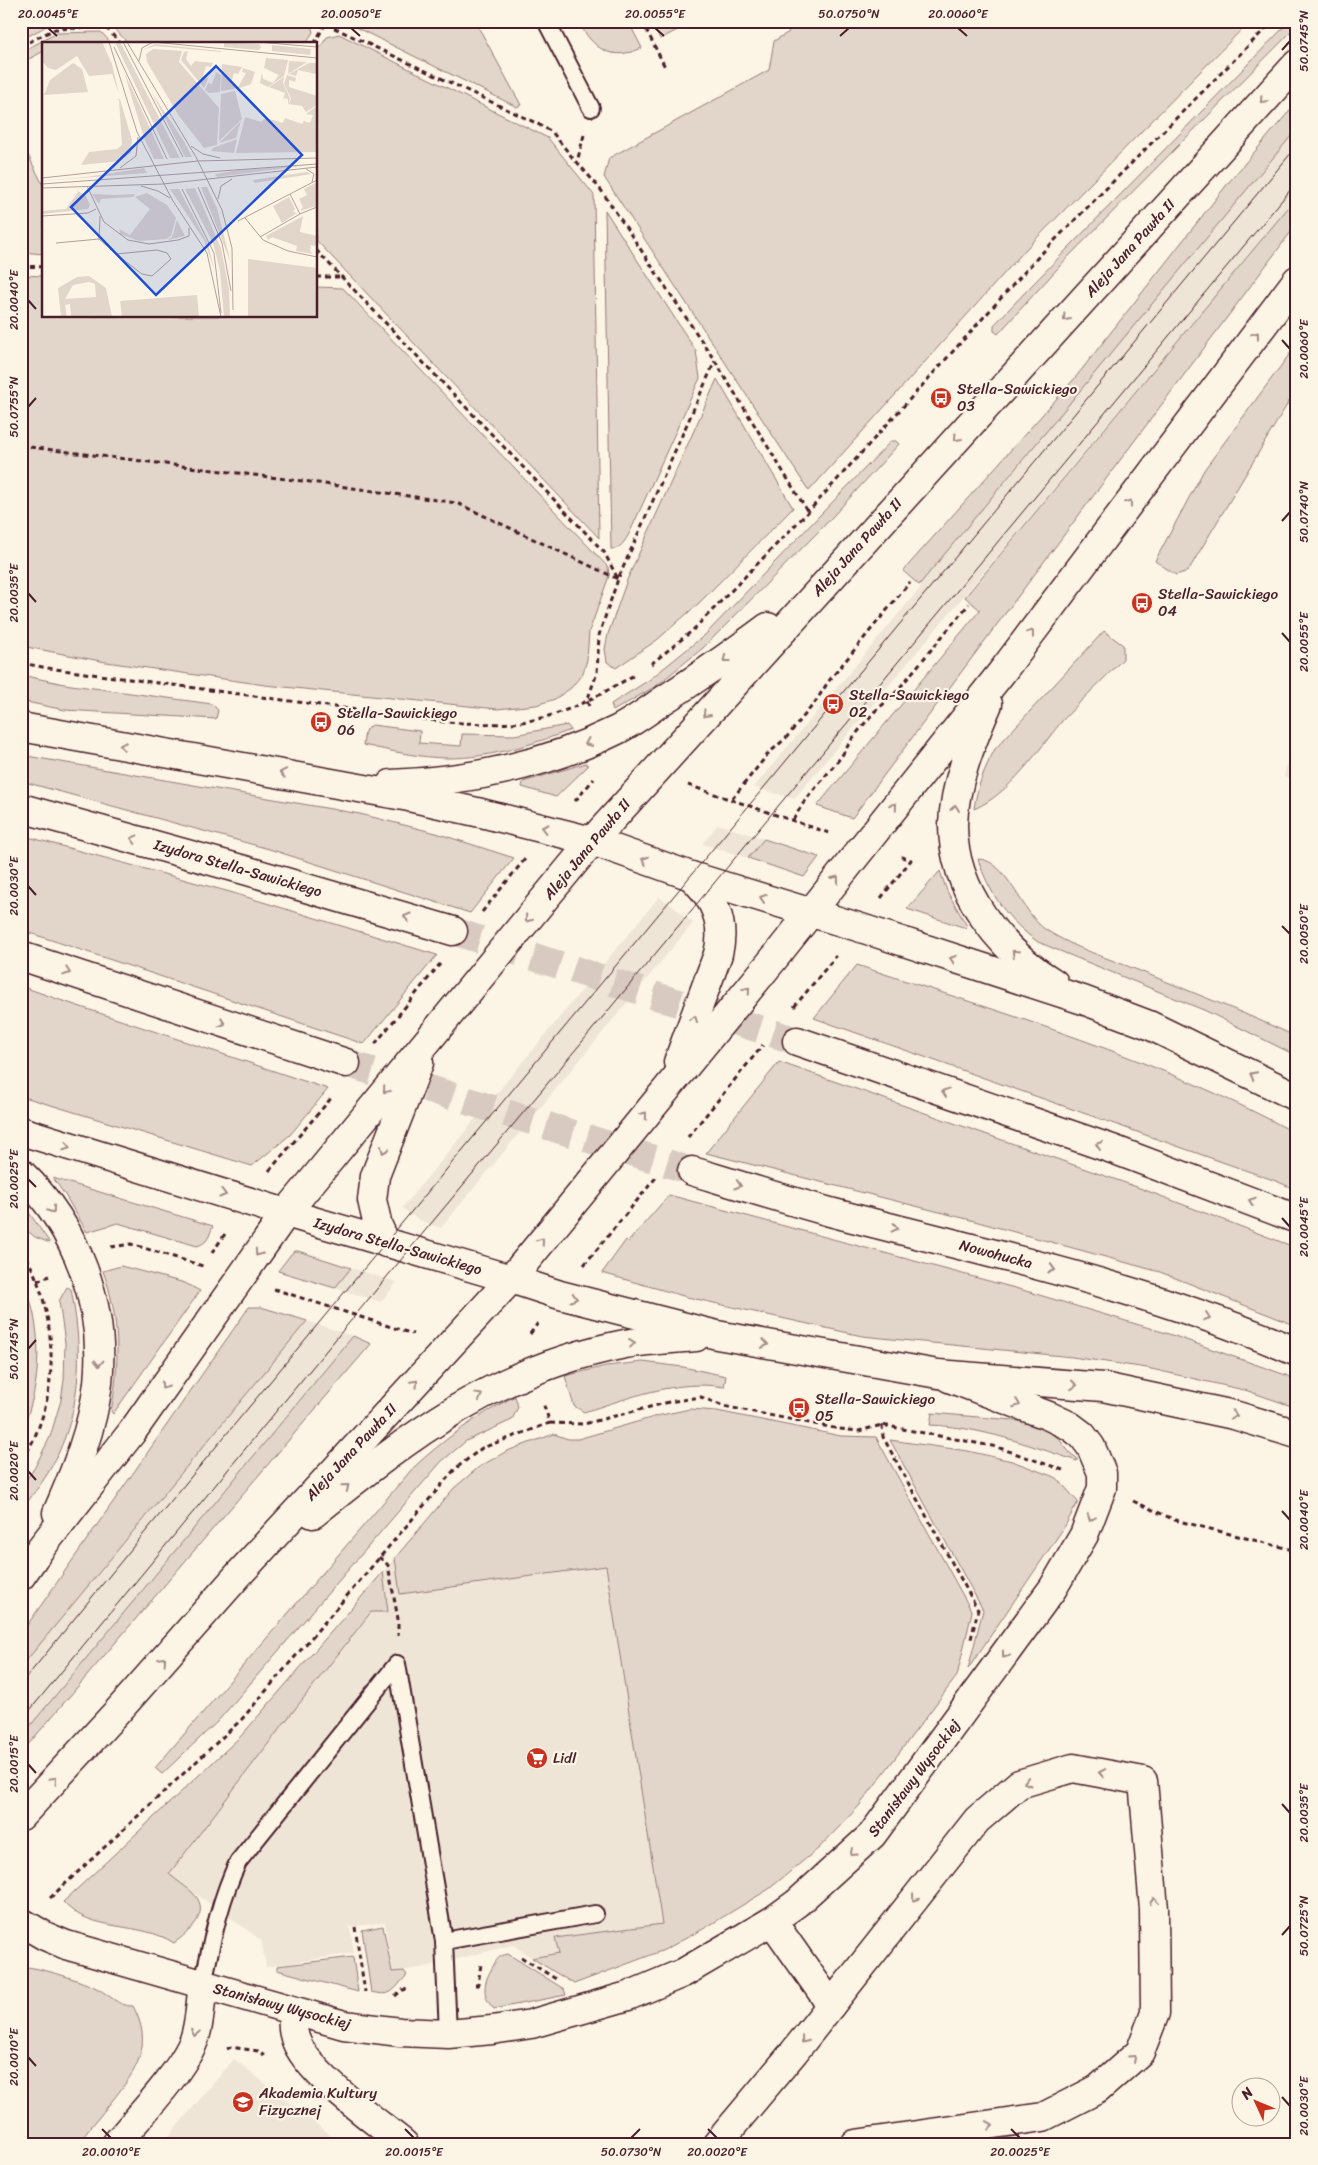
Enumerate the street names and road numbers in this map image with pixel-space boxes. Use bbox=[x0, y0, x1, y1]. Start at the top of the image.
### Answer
street label: Aleja Jana Pawła II bbox=[1078, 192, 1182, 304]
street label: Aleja Jana Pawła II bbox=[805, 491, 909, 603]
street label: Aleja Jana Pawła II bbox=[536, 792, 638, 906]
street label: Izydora Stella-Sawickiego bbox=[150, 831, 326, 905]
street label: Izydora Stella-Sawickiego bbox=[310, 1209, 486, 1283]
street label: Nowohucka bbox=[956, 1232, 1036, 1276]
street label: Aleja Jana Pawła II bbox=[298, 1397, 404, 1508]
street label: Stanisławy Wysockiej bbox=[861, 1713, 967, 1842]
street label: Stanisławy Wysockiej bbox=[210, 1975, 354, 2037]

